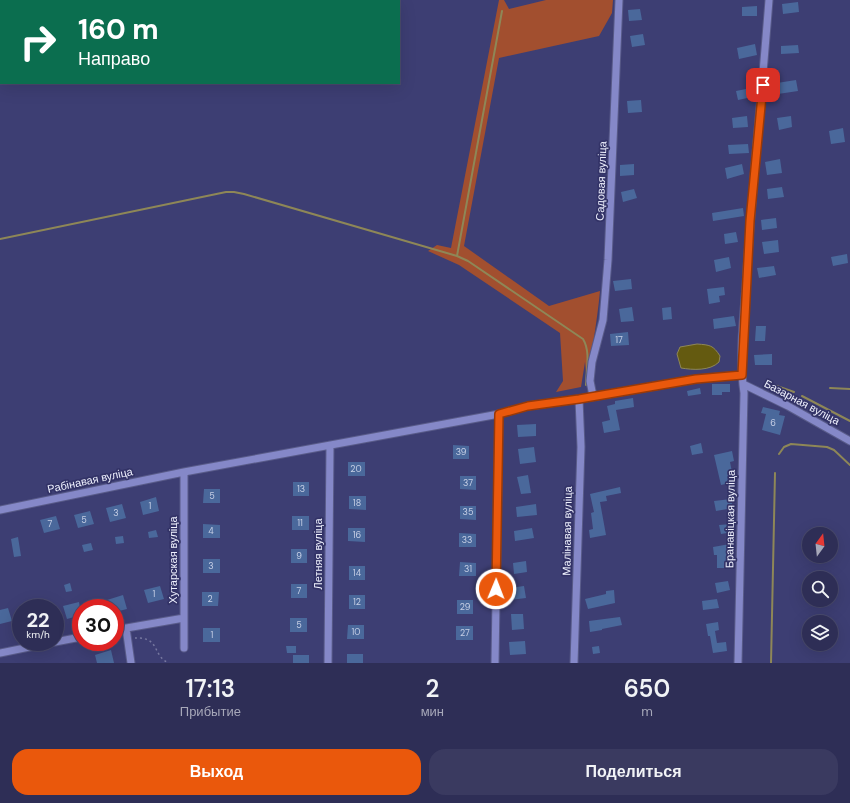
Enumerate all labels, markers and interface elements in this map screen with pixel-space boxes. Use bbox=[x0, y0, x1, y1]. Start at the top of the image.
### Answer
text: 160 m bbox=[78, 11, 159, 48]
icon: right bbox=[12, 16, 64, 68]
text: Направо bbox=[78, 47, 150, 71]
pin bbox=[746, 68, 780, 102]
icon: arrive bbox=[752, 74, 774, 96]
street label: Садовая вуліца bbox=[593, 140, 609, 221]
house number: 17 bbox=[615, 334, 623, 346]
street label: Базарная вуліца bbox=[762, 376, 843, 428]
house number: 6 bbox=[770, 417, 776, 429]
house number: 39 bbox=[456, 446, 467, 458]
house number: 20 bbox=[350, 463, 362, 475]
street label: Рабінавая вуліца bbox=[46, 464, 135, 496]
street label: Бранавіцкая вуліца bbox=[722, 469, 738, 568]
house number: 37 bbox=[463, 477, 473, 489]
house number: 13 bbox=[297, 483, 305, 495]
street label: Малінавая вуліца bbox=[559, 485, 575, 576]
house number: 5 bbox=[209, 490, 215, 502]
house number: 18 bbox=[353, 497, 361, 509]
house number: 1 bbox=[149, 500, 152, 512]
house number: 35 bbox=[463, 506, 473, 518]
house number: 3 bbox=[113, 507, 119, 519]
house number: 5 bbox=[81, 514, 87, 526]
street label: Хутарская вуліца bbox=[166, 515, 180, 604]
house number: 11 bbox=[297, 517, 303, 529]
house number: 7 bbox=[48, 518, 53, 530]
street label: Летняя вуліца bbox=[311, 518, 325, 590]
house number: 4 bbox=[208, 525, 214, 537]
north arrow bbox=[802, 527, 838, 563]
map controls bbox=[802, 527, 838, 651]
house number: 16 bbox=[353, 529, 362, 541]
house number: 33 bbox=[462, 534, 472, 546]
house number: 9 bbox=[296, 550, 302, 562]
house number: 3 bbox=[208, 560, 214, 572]
house number: 31 bbox=[464, 563, 472, 575]
house number: 14 bbox=[353, 567, 362, 579]
position arrow bbox=[475, 568, 517, 610]
button: search bbox=[802, 571, 838, 607]
house number: 7 bbox=[297, 585, 302, 597]
house number: 1 bbox=[153, 588, 156, 600]
house number: 2 bbox=[207, 593, 213, 605]
house number: 12 bbox=[353, 596, 361, 608]
speed limit sign: 30 bbox=[72, 599, 124, 651]
house number: 29 bbox=[460, 601, 471, 613]
text: 22 bbox=[26, 607, 50, 633]
button: layers bbox=[802, 615, 838, 651]
house number: 5 bbox=[296, 619, 302, 631]
house number: 10 bbox=[352, 626, 360, 638]
house number: 27 bbox=[460, 627, 470, 639]
text: km/h bbox=[26, 628, 50, 641]
house number: 1 bbox=[211, 629, 214, 641]
text: 17:13 bbox=[185, 673, 235, 704]
text: 2 bbox=[425, 673, 439, 704]
text: 650 bbox=[624, 673, 670, 704]
text: Прибытие bbox=[180, 703, 241, 720]
text: мин bbox=[421, 703, 444, 720]
text: m bbox=[641, 703, 653, 720]
button: Выход bbox=[12, 749, 421, 795]
button: Поделиться bbox=[429, 749, 838, 795]

